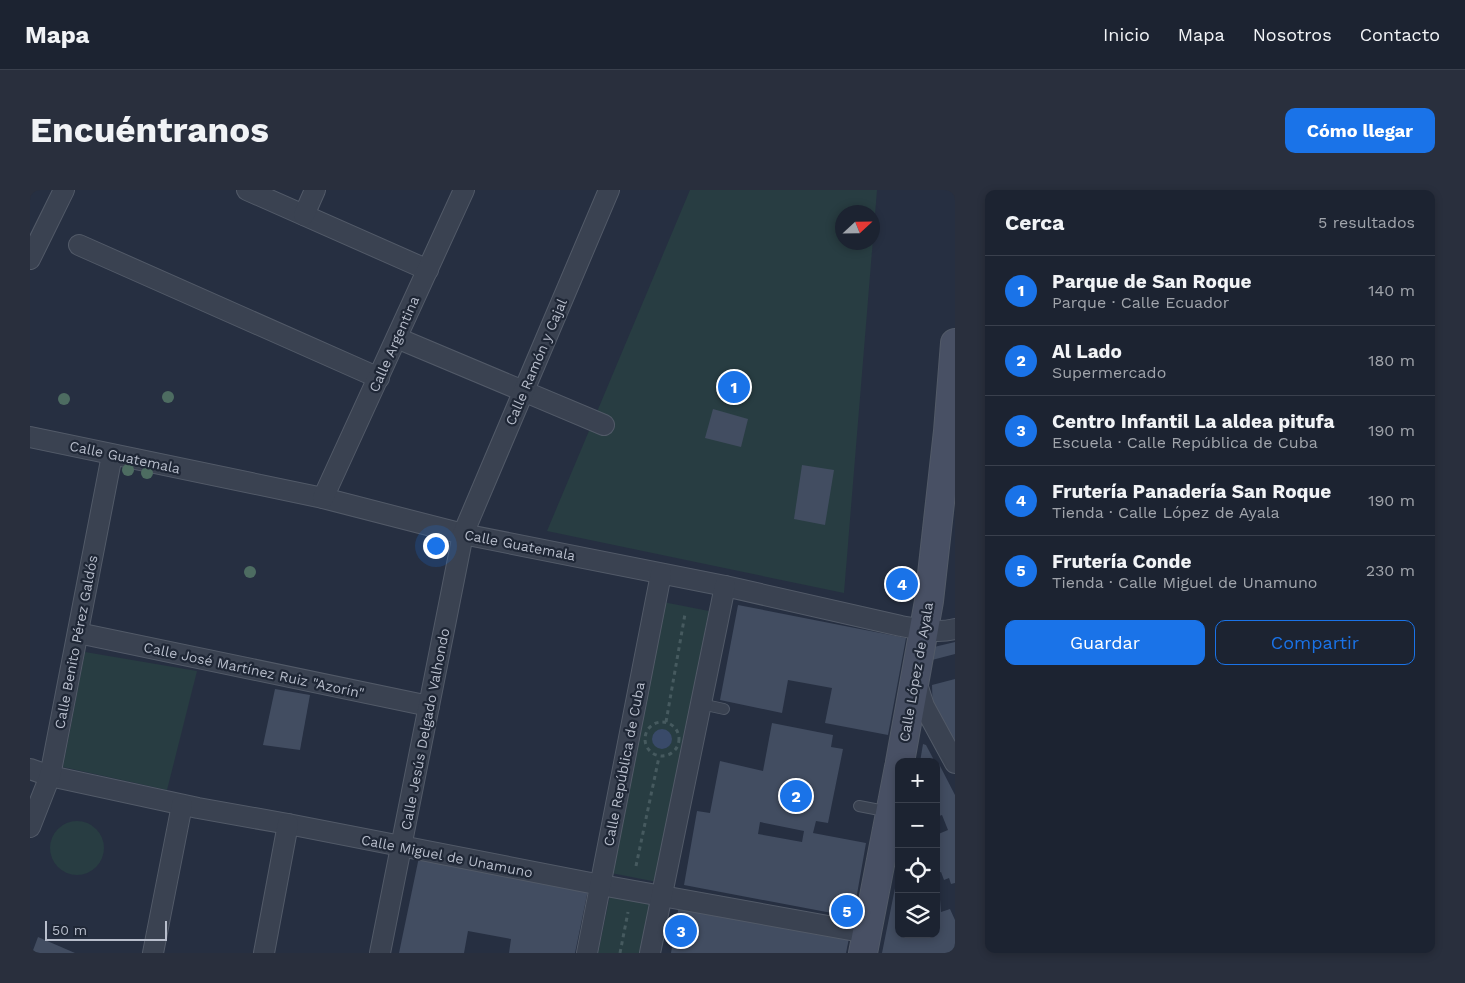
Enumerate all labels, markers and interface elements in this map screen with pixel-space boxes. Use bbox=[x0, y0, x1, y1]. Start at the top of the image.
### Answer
text: Mapa bbox=[25, 21, 90, 49]
text: Inicio bbox=[1103, 24, 1150, 45]
text: Mapa bbox=[1178, 24, 1225, 45]
text: Nosotros bbox=[1253, 24, 1332, 45]
text: Contacto bbox=[1360, 24, 1440, 45]
button: Cómo llegar bbox=[1285, 108, 1435, 153]
text: Encuéntranos bbox=[30, 109, 269, 151]
north arrow bbox=[835, 205, 880, 250]
text: Cerca bbox=[1005, 210, 1064, 235]
text: 5 resultados bbox=[1318, 213, 1415, 232]
text: Parque de San Roque bbox=[1052, 270, 1252, 293]
text: 1 bbox=[1018, 281, 1024, 300]
text: 140 m bbox=[1368, 281, 1415, 300]
text: Parque · Calle Ecuador bbox=[1052, 293, 1229, 312]
street label: Calle Argentina bbox=[366, 294, 422, 394]
street label: Calle Ramón y Cajal bbox=[502, 296, 570, 428]
text: Al Lado bbox=[1052, 340, 1122, 363]
text: 2 bbox=[1016, 351, 1026, 370]
text: 180 m bbox=[1368, 351, 1415, 370]
text: Supermercado bbox=[1052, 363, 1166, 382]
pin: 1 bbox=[718, 368, 750, 406]
text: Centro Infantil La aldea pitufa bbox=[1052, 410, 1334, 433]
text: 3 bbox=[1016, 421, 1026, 440]
text: 190 m bbox=[1368, 421, 1415, 440]
text: Escuela · Calle República de Cuba bbox=[1052, 433, 1318, 452]
street label: Calle Guatemala bbox=[68, 437, 182, 477]
text: Frutería Panadería San Roque bbox=[1052, 480, 1331, 503]
text: 4 bbox=[1016, 491, 1026, 510]
text: 190 m bbox=[1368, 491, 1415, 510]
text: Tienda · Calle López de Ayala bbox=[1052, 503, 1280, 522]
street label: Calle Guatemala bbox=[463, 526, 577, 564]
your location bbox=[423, 533, 449, 559]
text: Frutería Conde bbox=[1052, 550, 1192, 573]
street label: Calle Benito Pérez Galdós bbox=[51, 554, 101, 730]
text: 5 bbox=[1016, 561, 1026, 580]
text: 230 m bbox=[1366, 561, 1415, 580]
pin: 4 bbox=[886, 565, 918, 603]
text: Tienda · Calle Miguel de Unamuno bbox=[1052, 573, 1317, 592]
street label: Calle López de Ayala bbox=[896, 601, 936, 743]
button: Guardar bbox=[1005, 620, 1205, 665]
button: Compartir bbox=[1215, 620, 1415, 665]
street label: Calle Jesús Delgado Valhondo bbox=[398, 627, 452, 831]
street label: Calle José Martínez Ruiz "Azorín" bbox=[142, 639, 366, 701]
street label: Calle República de Cuba bbox=[600, 680, 648, 848]
map controls bbox=[895, 758, 940, 938]
button: + bbox=[895, 758, 940, 803]
pin: 2 bbox=[780, 777, 812, 815]
button: − bbox=[895, 803, 940, 848]
street label: Calle Miguel de Unamuno bbox=[360, 832, 534, 880]
button: locate bbox=[895, 848, 940, 893]
pin: 5 bbox=[831, 892, 863, 930]
button: layers bbox=[895, 893, 940, 938]
pin: 3 bbox=[665, 912, 697, 950]
scale bar bbox=[45, 918, 168, 941]
text: 50 m bbox=[52, 922, 87, 938]

